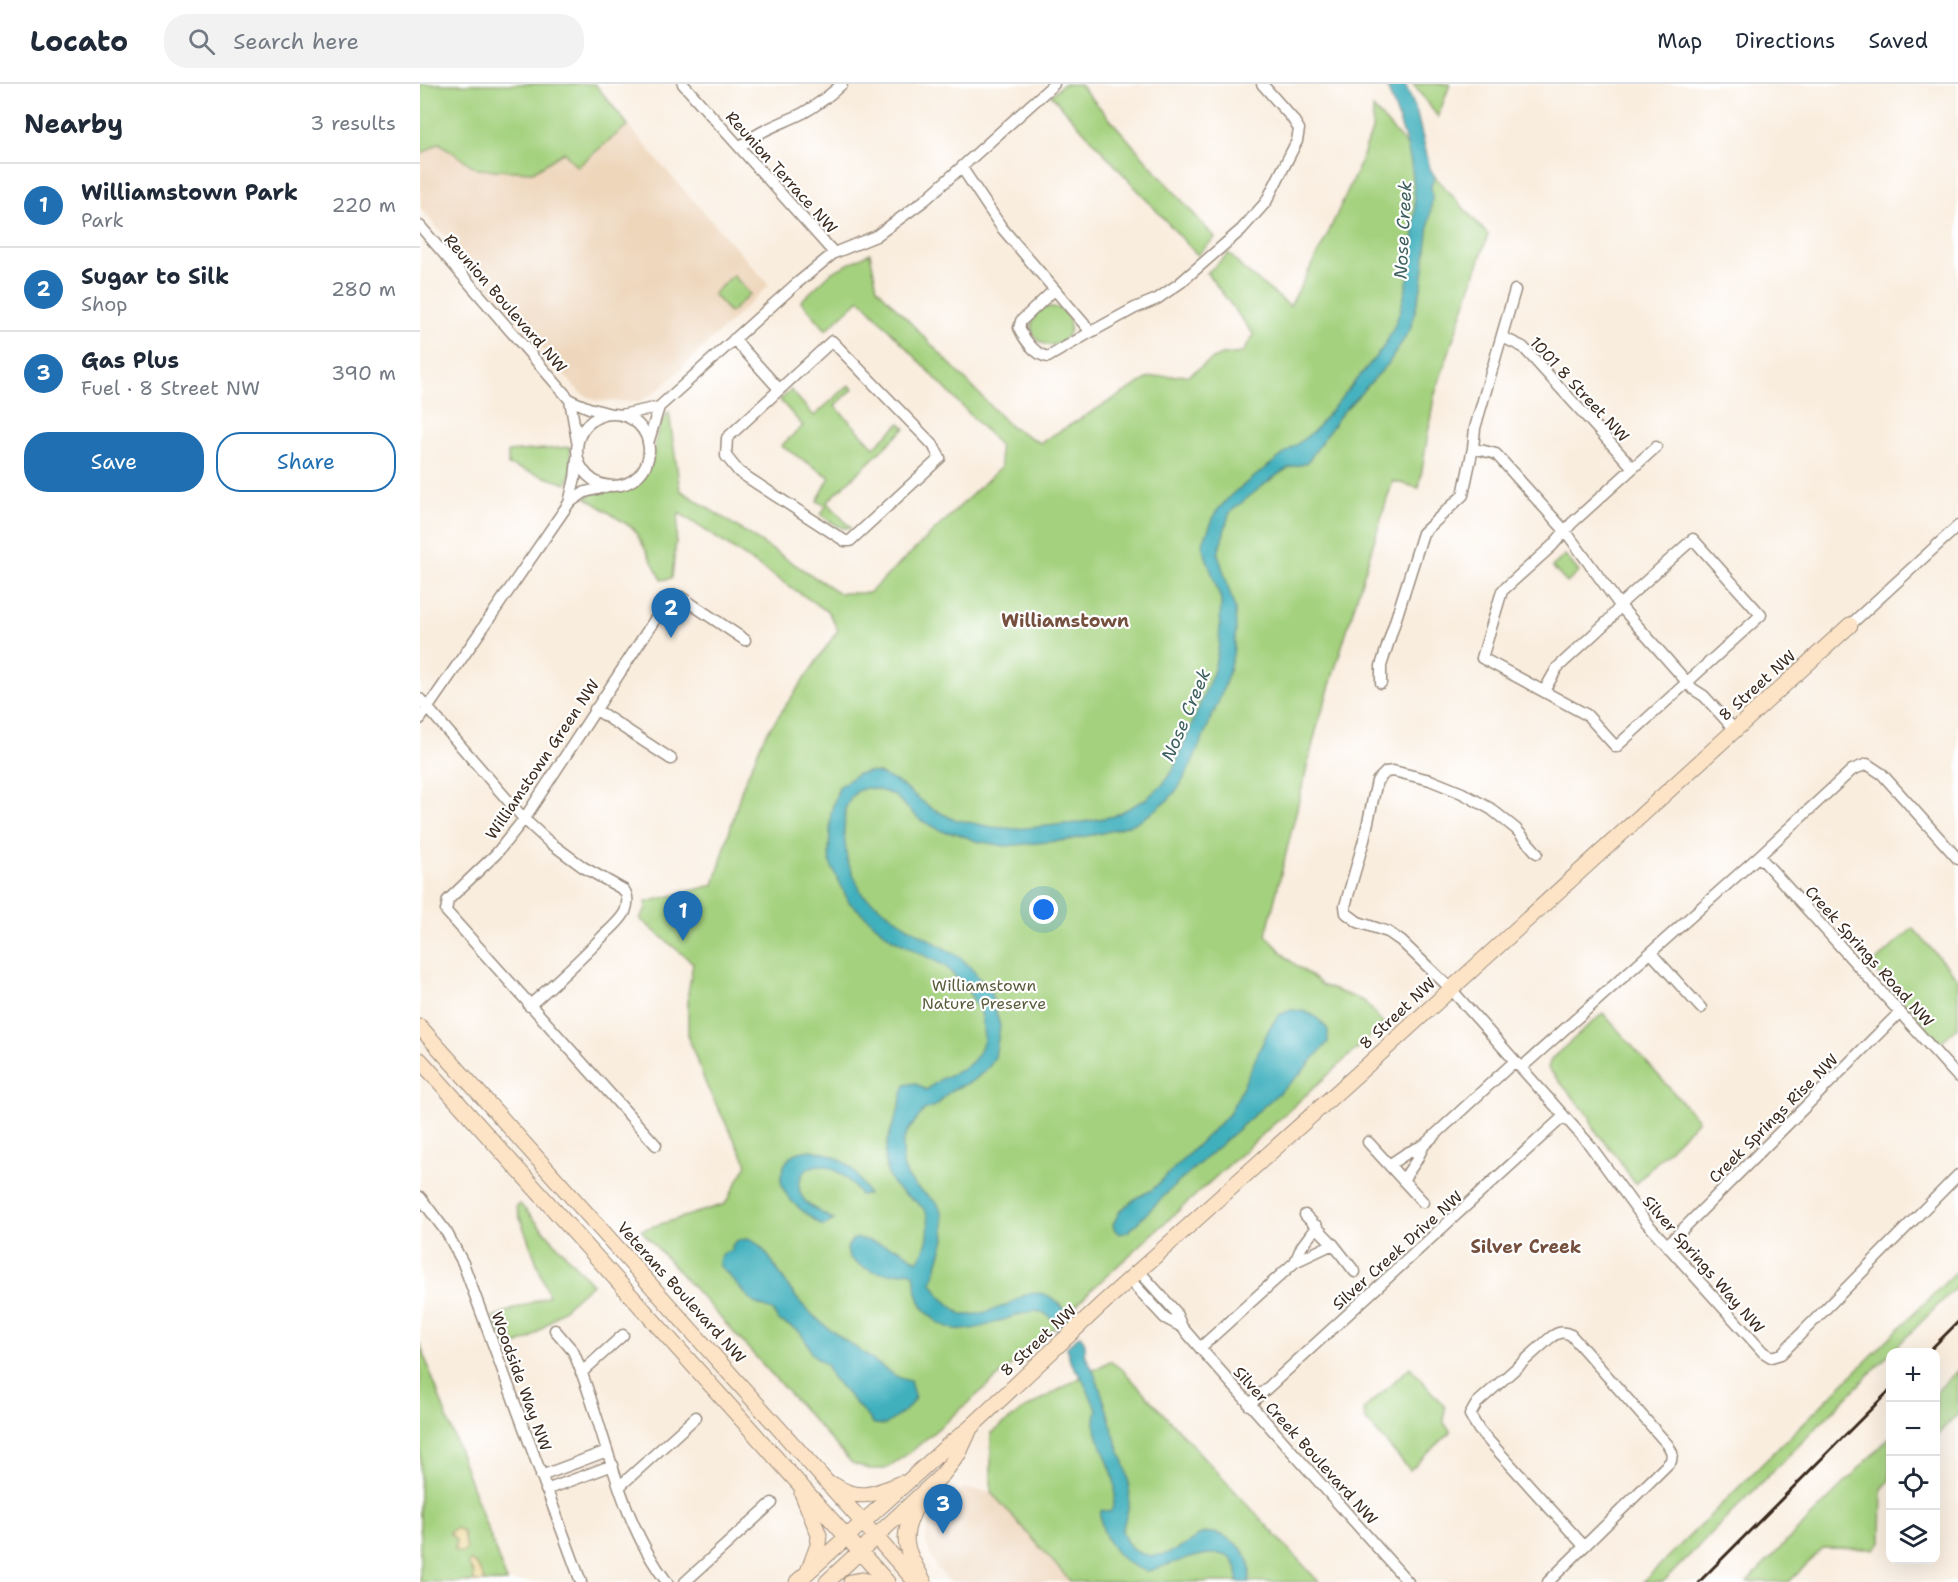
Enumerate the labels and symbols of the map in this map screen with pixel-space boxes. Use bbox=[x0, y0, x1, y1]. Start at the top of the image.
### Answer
street label: Reunion Terrace NW bbox=[721, 107, 842, 238]
water label: Nose Creek bbox=[1388, 180, 1418, 280]
street label: Reunion Boulevard NW bbox=[440, 230, 572, 377]
street label: 1001 8 Street NW bbox=[1525, 332, 1634, 447]
pin: 2 bbox=[652, 588, 690, 638]
district label: Williamstown bbox=[1001, 609, 1129, 633]
street label: 8 Street NW bbox=[1714, 645, 1800, 726]
water label: Nose Creek bbox=[1156, 664, 1217, 765]
street label: Williamstown Green NW bbox=[481, 675, 604, 844]
street label: Creek Springs Road NW bbox=[1801, 881, 1939, 1031]
pin: 1 bbox=[664, 892, 702, 941]
your location bbox=[1029, 895, 1058, 924]
street label: 8 Street NW bbox=[1355, 973, 1440, 1054]
park label: Williamstown Nature Preserve bbox=[922, 975, 1046, 1014]
street label: Creek Springs Rise NW bbox=[1704, 1049, 1843, 1188]
street label: Silver Creek Drive NW bbox=[1328, 1186, 1467, 1315]
street label: Silver Springs Way NW bbox=[1638, 1191, 1769, 1338]
street label: Veterans Boulevard NW bbox=[613, 1217, 751, 1367]
district label: Silver Creek bbox=[1470, 1235, 1582, 1259]
street label: 8 Street NW bbox=[996, 1300, 1081, 1381]
street label: Woodside Way NW bbox=[486, 1308, 557, 1454]
street label: Silver Creek Boulevard NW bbox=[1229, 1362, 1382, 1529]
pin: 3 bbox=[924, 1484, 962, 1534]

